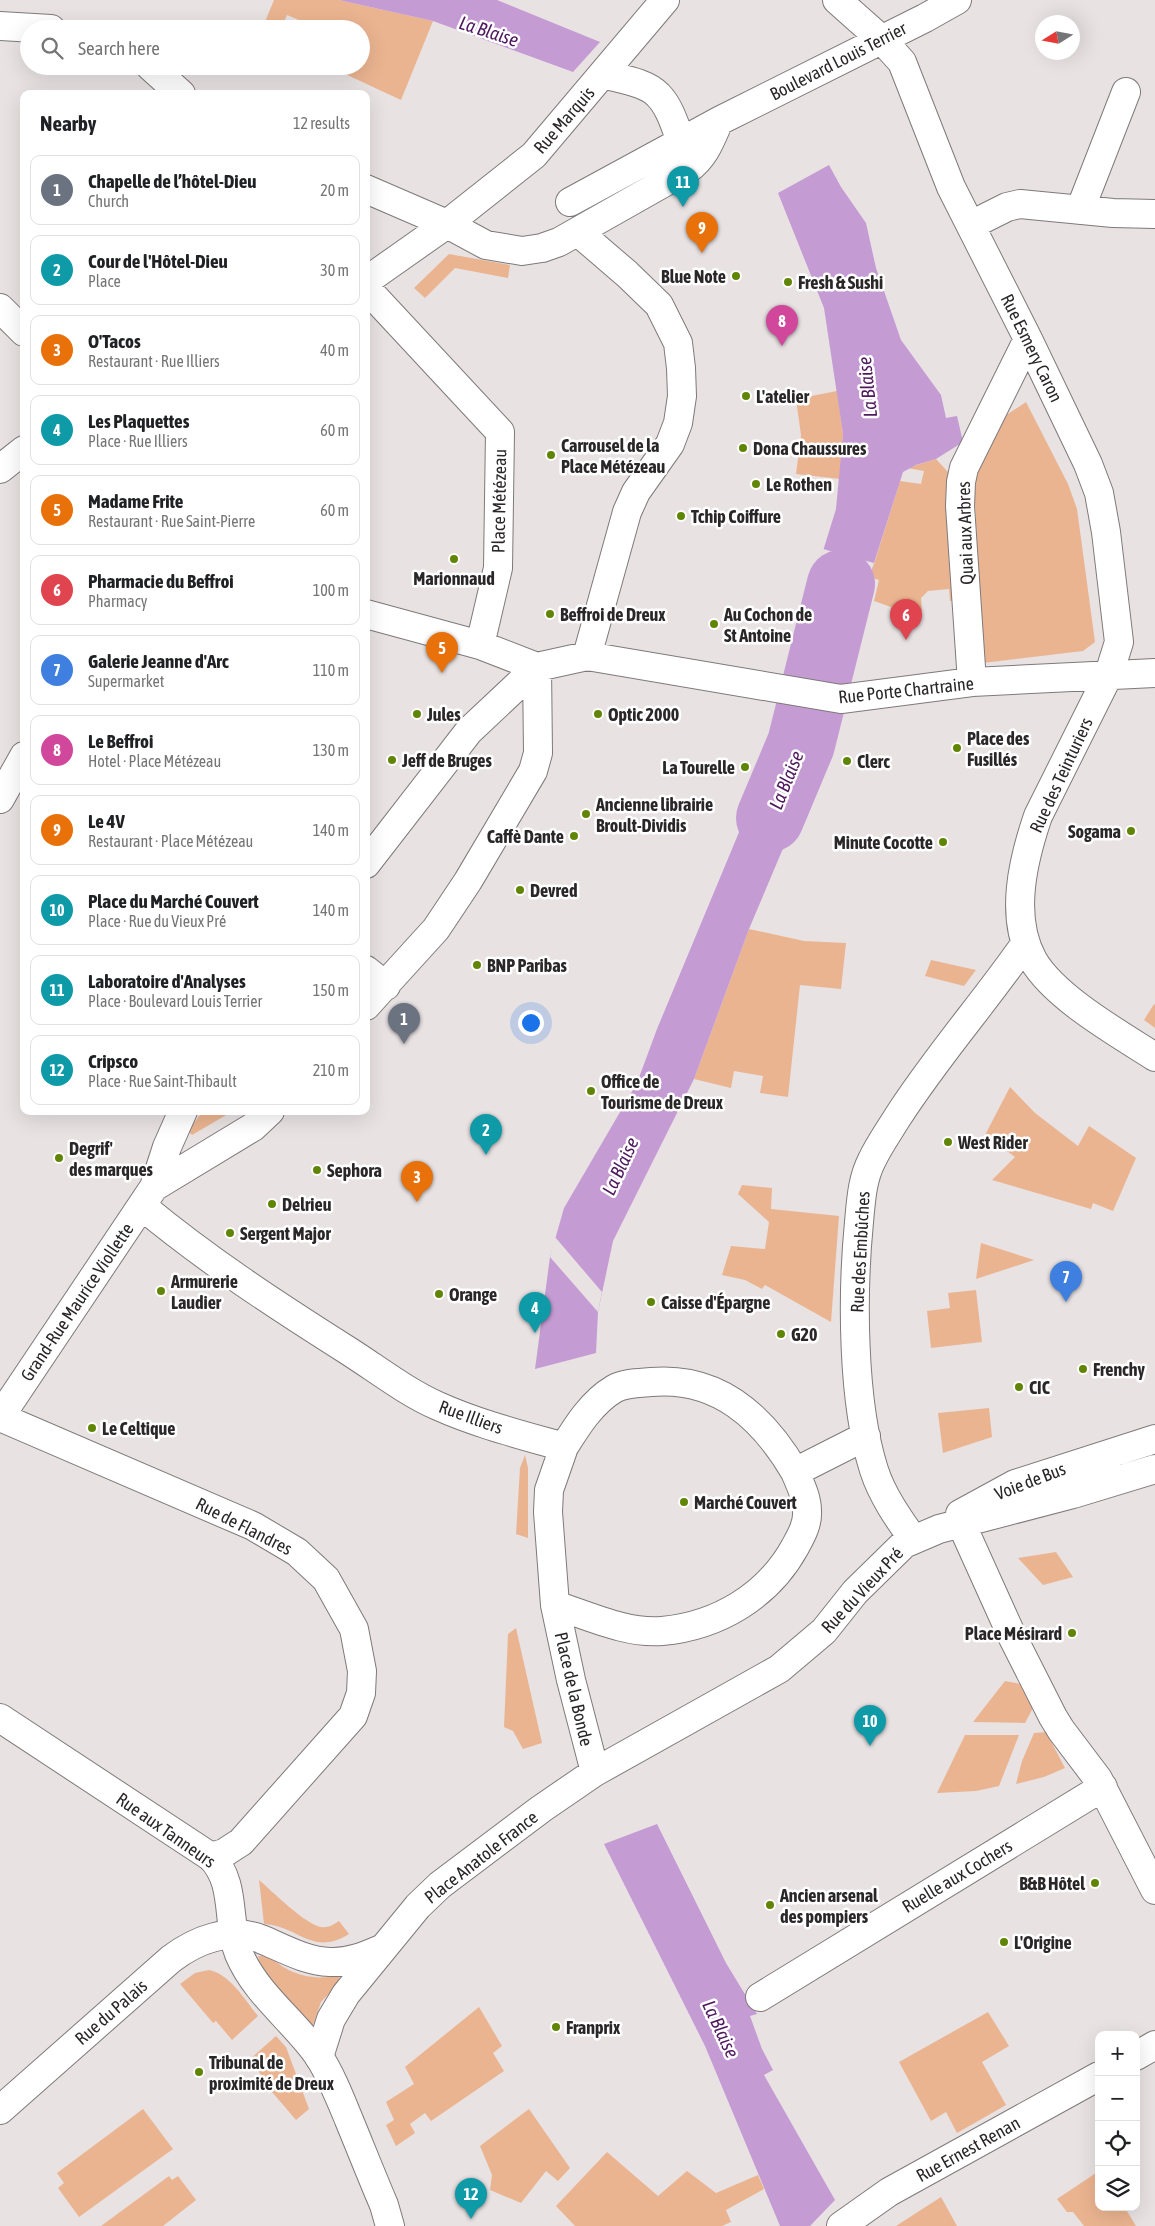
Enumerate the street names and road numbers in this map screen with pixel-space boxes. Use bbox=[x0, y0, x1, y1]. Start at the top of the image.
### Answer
street label: Boulevard Louis Terrier bbox=[766, 17, 910, 105]
street label: Rue Marquis bbox=[529, 82, 599, 158]
street label: Rue Esmery Caron bbox=[997, 291, 1067, 405]
street label: Place Métézeau bbox=[488, 449, 510, 553]
street label: Quai aux Arbres bbox=[953, 481, 977, 585]
street label: Rue Porte Chartraine bbox=[837, 672, 975, 708]
street label: Rue des Teinturiers bbox=[1025, 714, 1097, 836]
street label: Rue des Embûches bbox=[846, 1191, 874, 1313]
street label: Grand-Rue Maurice Viollette bbox=[16, 1219, 138, 1385]
street label: Rue Illiers bbox=[436, 1396, 506, 1438]
street label: Voie de Bus bbox=[992, 1458, 1068, 1504]
street label: Rue de Flandres bbox=[192, 1493, 296, 1559]
street label: Rue du Vieux Pré bbox=[817, 1543, 907, 1637]
street label: Place de la Bonde bbox=[551, 1630, 597, 1748]
street label: Rue aux Tanneurs bbox=[112, 1788, 220, 1872]
street label: Place Anatole France bbox=[420, 1806, 542, 1908]
street label: Ruelle aux Cochers bbox=[898, 1835, 1016, 1917]
street label: Rue du Palais bbox=[71, 1975, 151, 2049]
street label: Rue Ernest Renan bbox=[913, 2112, 1023, 2186]

